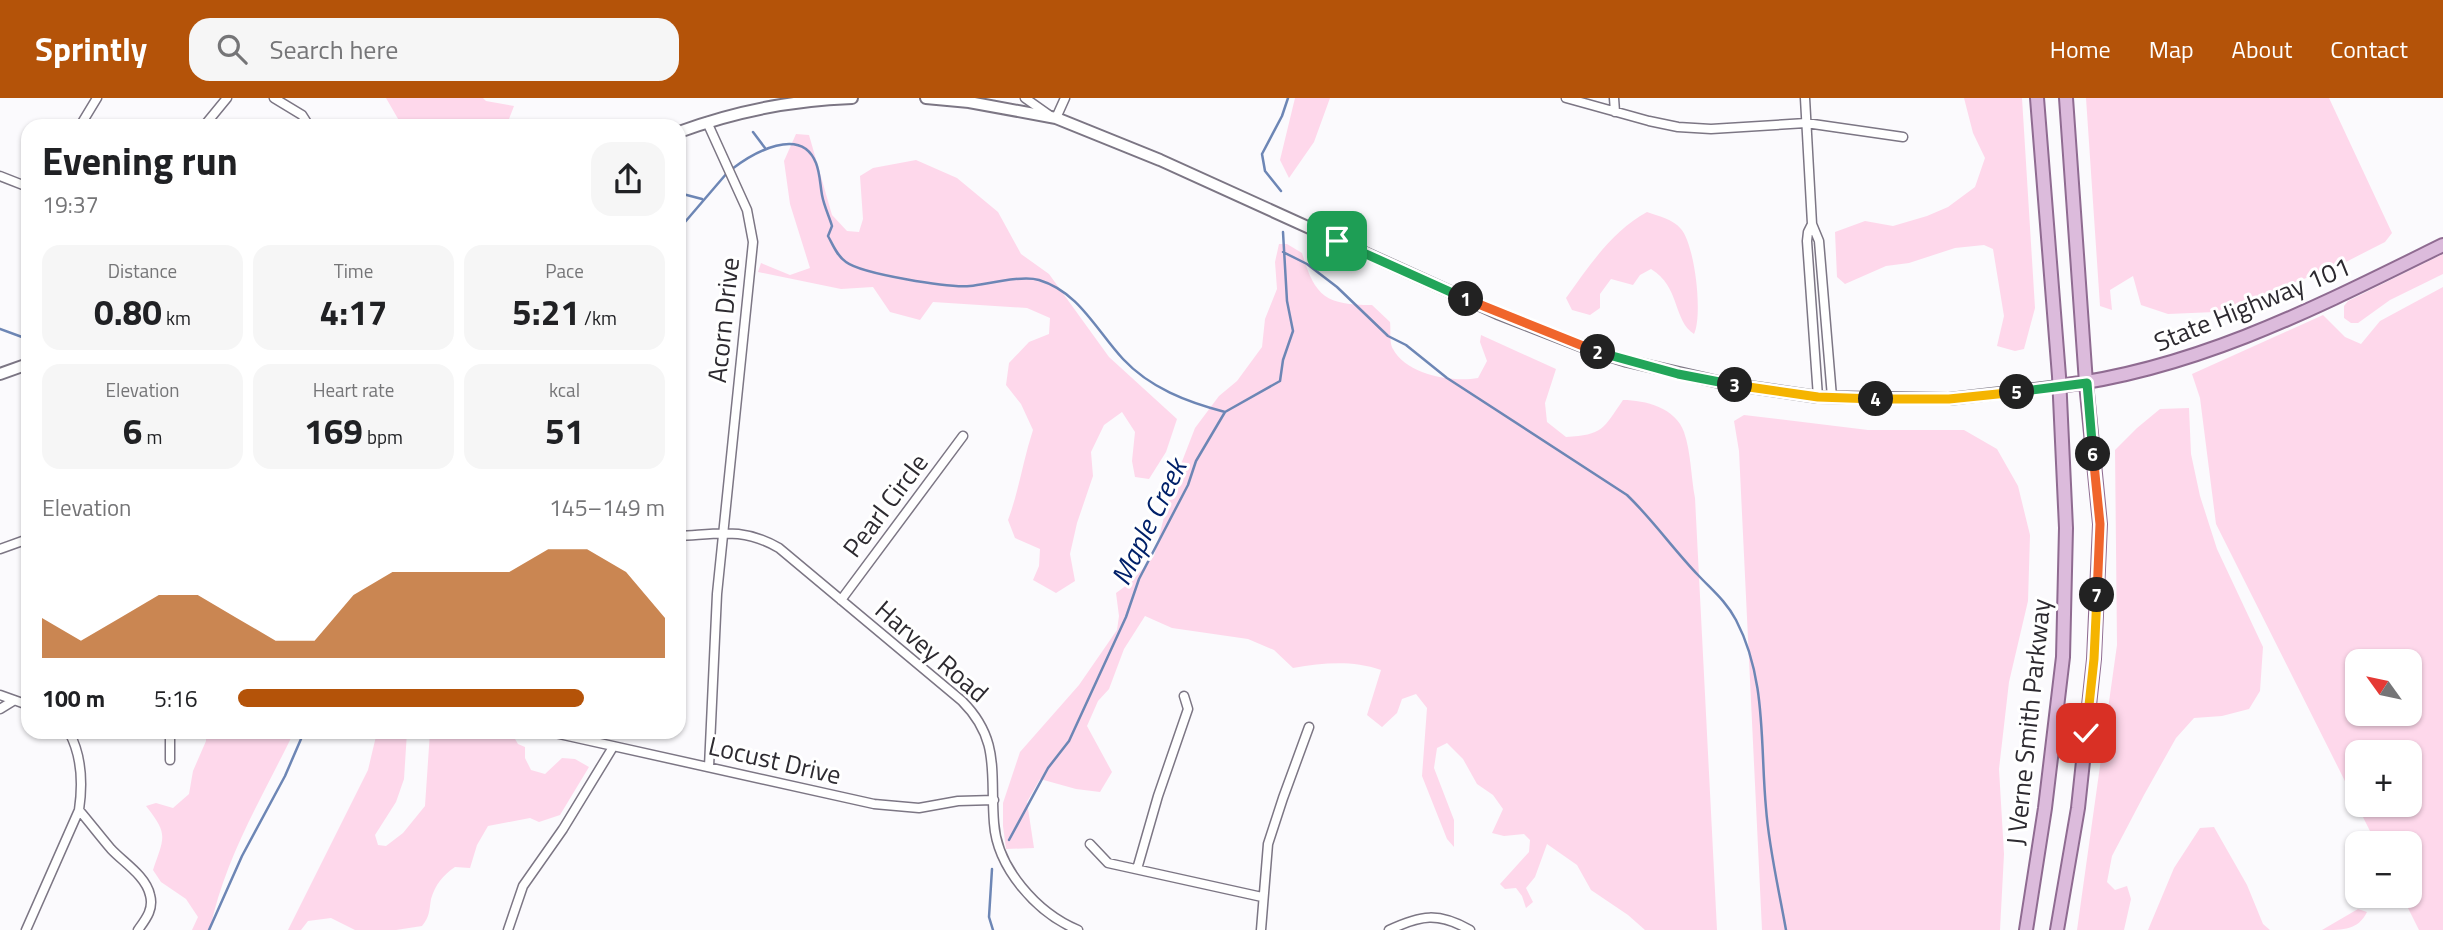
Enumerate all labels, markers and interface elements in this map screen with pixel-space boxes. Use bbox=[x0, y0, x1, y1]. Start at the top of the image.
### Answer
search box bbox=[189, 18, 679, 81]
text: Sprintly bbox=[35, 24, 147, 74]
icon: search bbox=[213, 30, 251, 68]
text: Search here bbox=[269, 30, 398, 69]
text: Home bbox=[2050, 31, 2111, 67]
text: Map bbox=[2149, 31, 2194, 67]
text: About bbox=[2232, 31, 2292, 67]
text: Contact bbox=[2330, 31, 2408, 67]
text: Evening run bbox=[42, 132, 238, 190]
button: share bbox=[591, 142, 665, 216]
text: 19:37 bbox=[42, 187, 99, 222]
pin bbox=[1307, 211, 1367, 271]
icon: arrive bbox=[1318, 222, 1356, 260]
street label: State Highway 101 bbox=[2148, 247, 2356, 361]
street label: Acorn Drive bbox=[697, 255, 749, 385]
text: Distance bbox=[108, 256, 177, 285]
text: Time bbox=[334, 256, 373, 285]
text: Pace bbox=[545, 256, 584, 285]
pin: 1 bbox=[1448, 282, 1484, 316]
text: 1 bbox=[1460, 284, 1471, 313]
text: 0.80 bbox=[94, 285, 162, 339]
text: 4:17 bbox=[320, 285, 387, 339]
text: 5:21 bbox=[512, 285, 580, 339]
text: km bbox=[162, 303, 191, 332]
text: /km bbox=[580, 303, 617, 332]
pin: 2 bbox=[1580, 334, 1616, 370]
text: 2 bbox=[1592, 337, 1603, 366]
pin: 3 bbox=[1718, 368, 1752, 402]
text: 3 bbox=[1729, 370, 1740, 399]
pin: 5 bbox=[2000, 374, 2035, 410]
text: Elevation bbox=[106, 375, 179, 404]
text: Heart rate bbox=[313, 375, 394, 404]
text: kcal bbox=[549, 375, 580, 404]
text: 5 bbox=[2011, 377, 2022, 406]
pin: 4 bbox=[1858, 382, 1894, 416]
text: 4 bbox=[1870, 384, 1881, 413]
text: 6 bbox=[123, 404, 142, 458]
text: 169 bbox=[304, 404, 363, 458]
text: 51 bbox=[545, 404, 584, 458]
text: m bbox=[142, 422, 162, 451]
text: bpm bbox=[363, 422, 403, 451]
pin: 6 bbox=[2076, 436, 2110, 472]
text: 6 bbox=[2087, 439, 2098, 468]
street label: Pearl Circle bbox=[833, 445, 937, 565]
water label: Maple Creek bbox=[1099, 448, 1199, 592]
text: Elevation bbox=[42, 490, 131, 525]
text: 145–149 m bbox=[549, 490, 665, 525]
pin: 7 bbox=[2080, 578, 2114, 612]
text: 7 bbox=[2091, 580, 2102, 609]
street label: Harvey Road bbox=[867, 591, 997, 711]
street label: J Verne Smith Parkway bbox=[1996, 597, 2060, 847]
north arrow bbox=[2345, 649, 2422, 726]
map controls bbox=[2345, 649, 2422, 908]
text: 100 m bbox=[42, 681, 105, 716]
text: 5:16 bbox=[154, 681, 198, 716]
pin bbox=[2056, 703, 2116, 763]
icon: check bbox=[2067, 714, 2105, 752]
street label: Locust Drive bbox=[705, 726, 845, 794]
button: + bbox=[2345, 740, 2422, 817]
button: − bbox=[2345, 831, 2422, 908]

